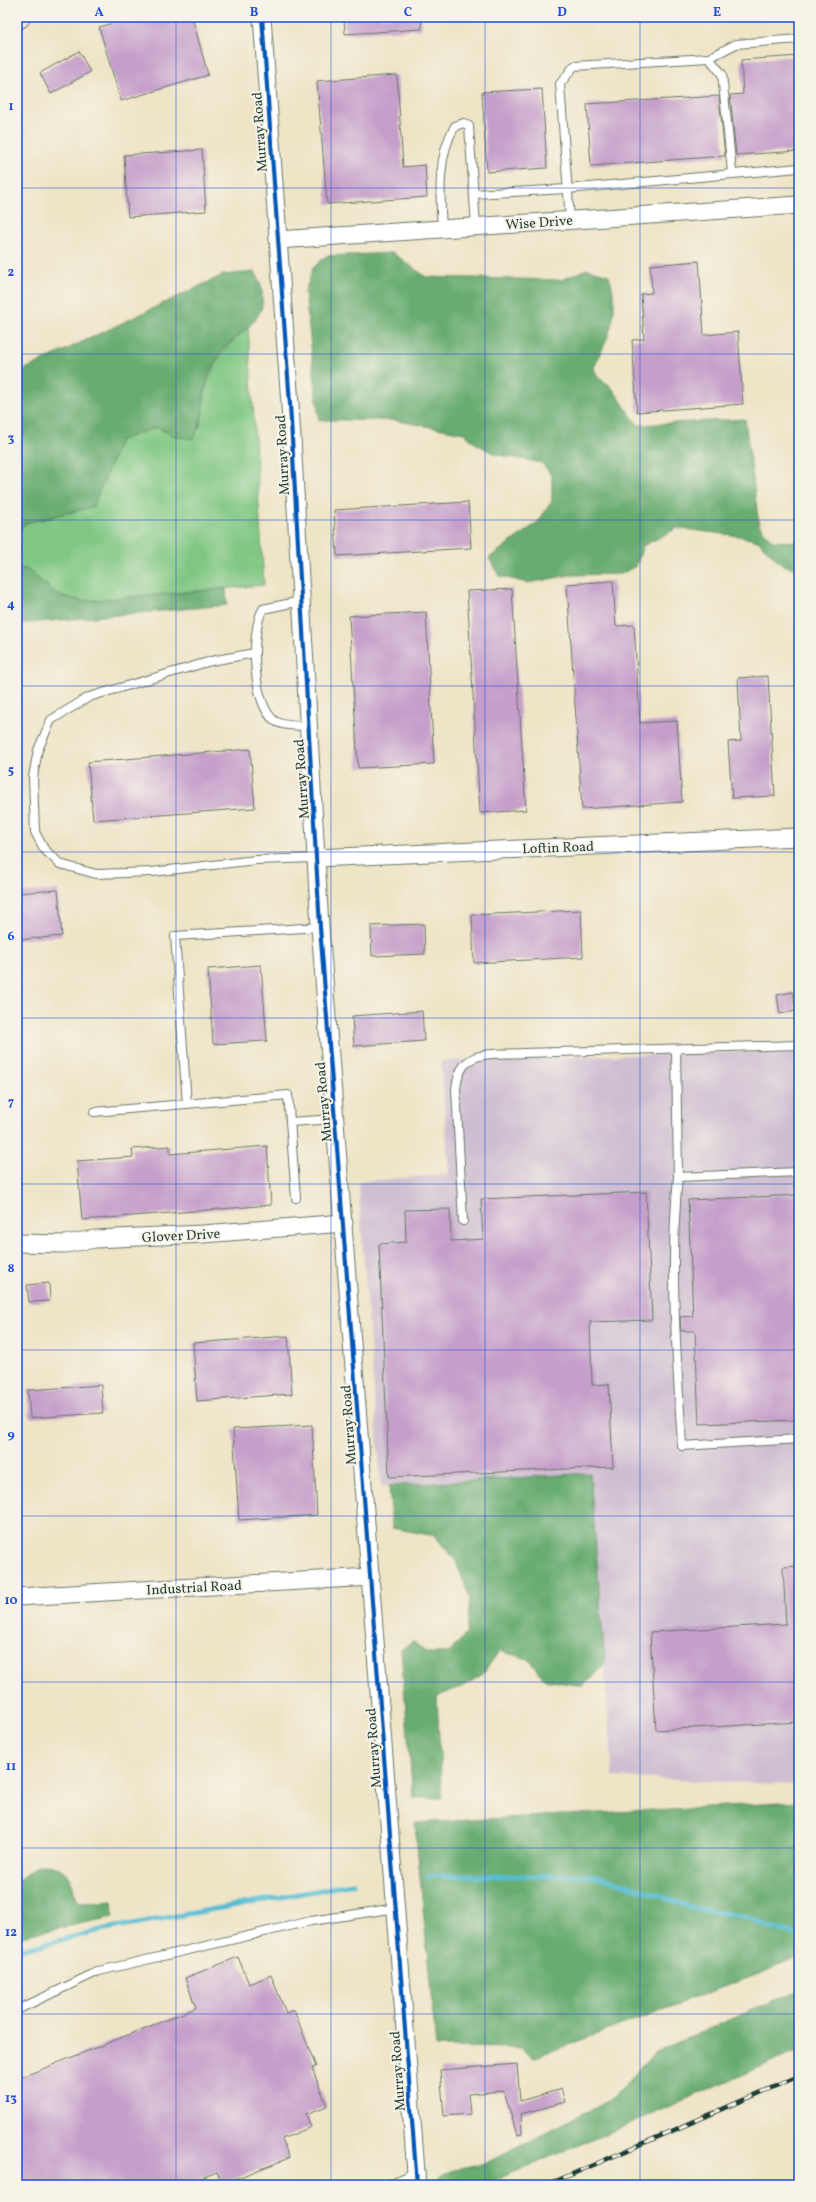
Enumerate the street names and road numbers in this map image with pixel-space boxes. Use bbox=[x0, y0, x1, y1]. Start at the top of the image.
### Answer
street label: Murray Road bbox=[248, 91, 273, 173]
street label: Wise Drive bbox=[505, 212, 574, 235]
street label: Murray Road bbox=[272, 414, 295, 496]
street label: Murray Road bbox=[290, 738, 315, 820]
street label: Loftin Road bbox=[522, 838, 594, 859]
street label: Murray Road bbox=[312, 1061, 337, 1143]
street label: Glover Drive bbox=[141, 1225, 221, 1248]
street label: Murray Road bbox=[337, 1384, 362, 1466]
street label: Industrial Road bbox=[146, 1577, 242, 1600]
street label: Murray Road bbox=[362, 1707, 387, 1789]
street label: Murray Road bbox=[386, 2030, 411, 2112]

